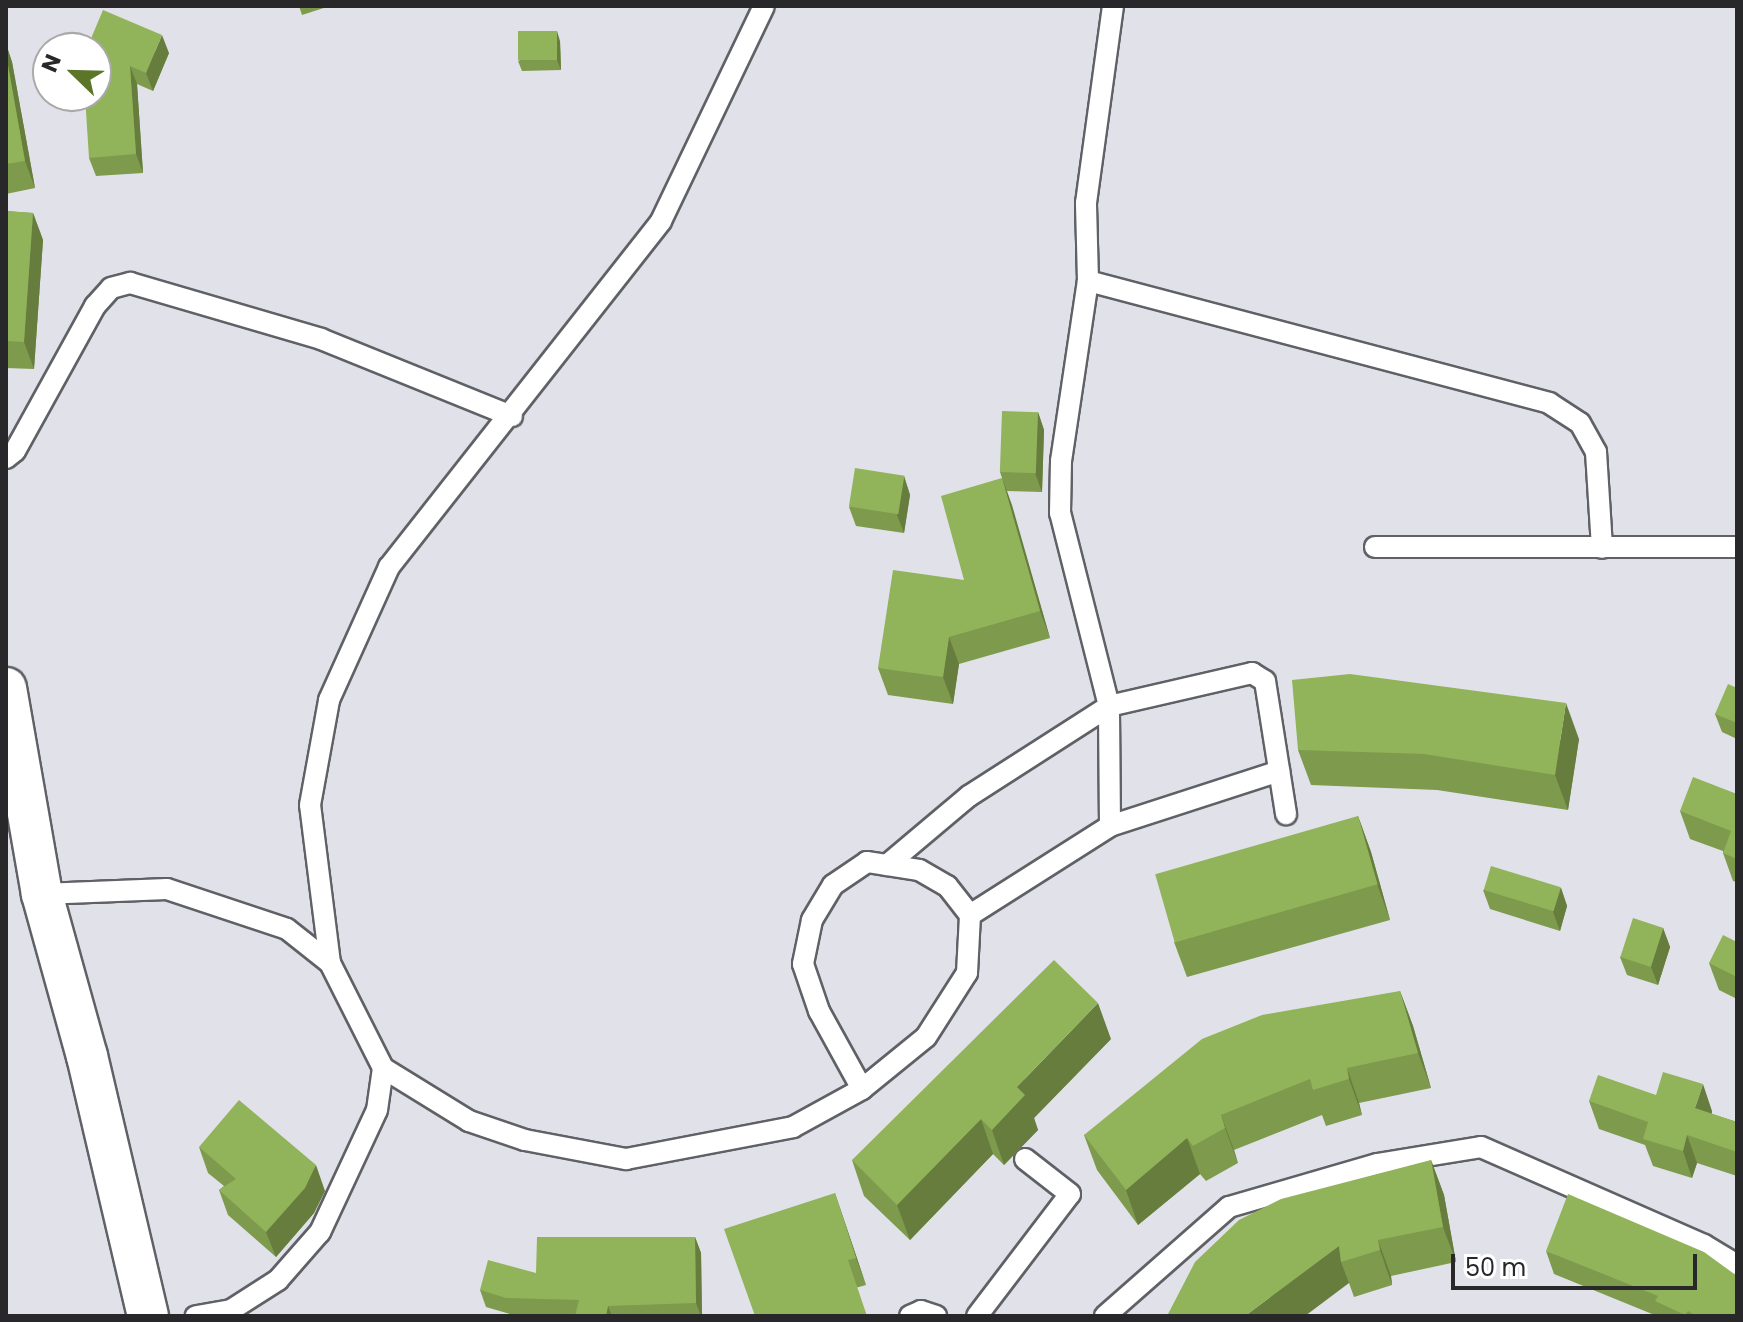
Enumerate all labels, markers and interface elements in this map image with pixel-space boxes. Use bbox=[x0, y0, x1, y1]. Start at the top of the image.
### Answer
north arrow bbox=[32, 32, 112, 112]
text: N bbox=[34, 50, 69, 77]
scale bar bbox=[1455, 1238, 1701, 1288]
text: 50 m bbox=[1465, 1251, 1526, 1284]

